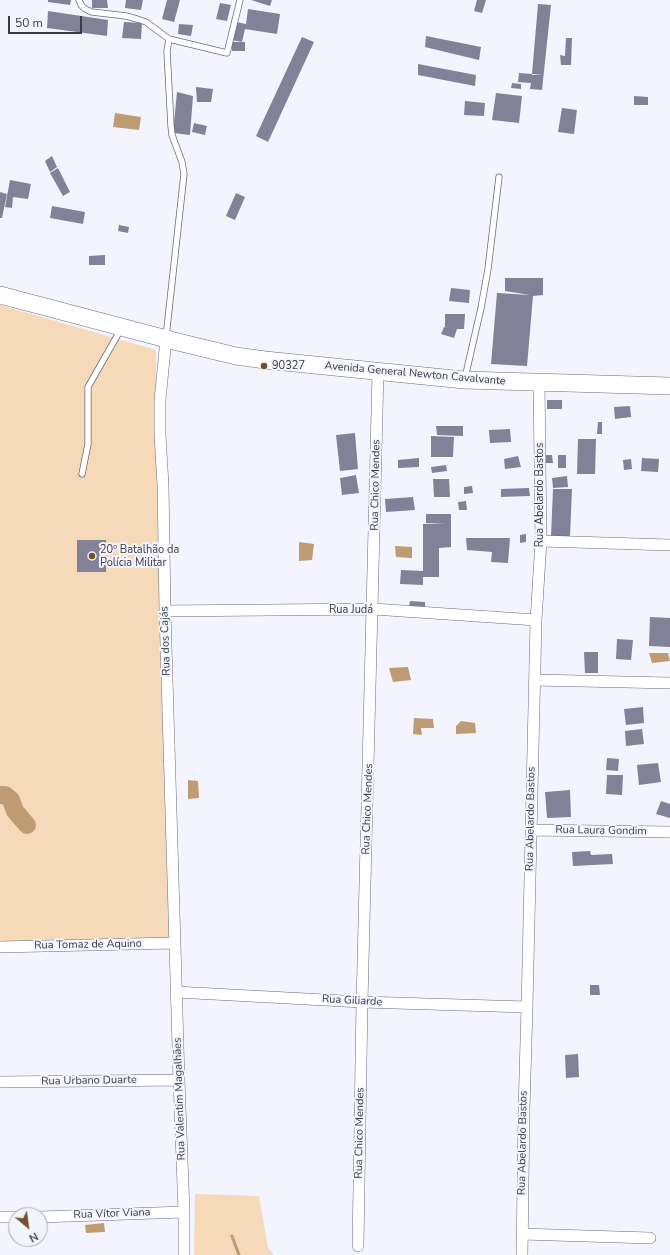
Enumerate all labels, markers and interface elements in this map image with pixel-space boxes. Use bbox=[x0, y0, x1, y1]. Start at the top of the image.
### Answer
scale bar bbox=[10, 8, 84, 34]
text: 50 m bbox=[15, 15, 43, 31]
place label: 90327 bbox=[272, 359, 305, 373]
street label: Avenida General Newton Cavalvante bbox=[324, 360, 506, 388]
marker: 90327 bbox=[259, 361, 269, 371]
street label: Rua Chico Mendes bbox=[369, 439, 383, 531]
street label: Rua Abelardo Bastos bbox=[533, 443, 547, 547]
place label: 20º Batalhão da Polícia Militar bbox=[100, 543, 179, 569]
marker: 20º Batalhão da Polícia Militar bbox=[87, 551, 97, 561]
street label: Rua Judá bbox=[329, 603, 373, 617]
street label: Rua dos Cajás bbox=[158, 606, 174, 676]
street label: Rua Chico Mendes bbox=[360, 763, 376, 855]
street label: Rua Abelardo Bastos bbox=[523, 767, 539, 871]
street label: Rua Laura Gondim bbox=[555, 824, 647, 838]
street label: Rua Tomaz de Aquino bbox=[34, 937, 142, 953]
street label: Rua Giliarde bbox=[321, 993, 383, 1009]
street label: Rua Valentim Magalhães bbox=[171, 1037, 189, 1161]
street label: Rua Urbano Duarte bbox=[41, 1074, 137, 1088]
street label: Rua Chico Mendes bbox=[353, 1087, 367, 1179]
street label: Rua Abelardo Bastos bbox=[515, 1091, 531, 1195]
street label: Rua Vítor Viana bbox=[73, 1206, 151, 1222]
north arrow bbox=[8, 1207, 48, 1247]
text: N bbox=[26, 1228, 41, 1246]

